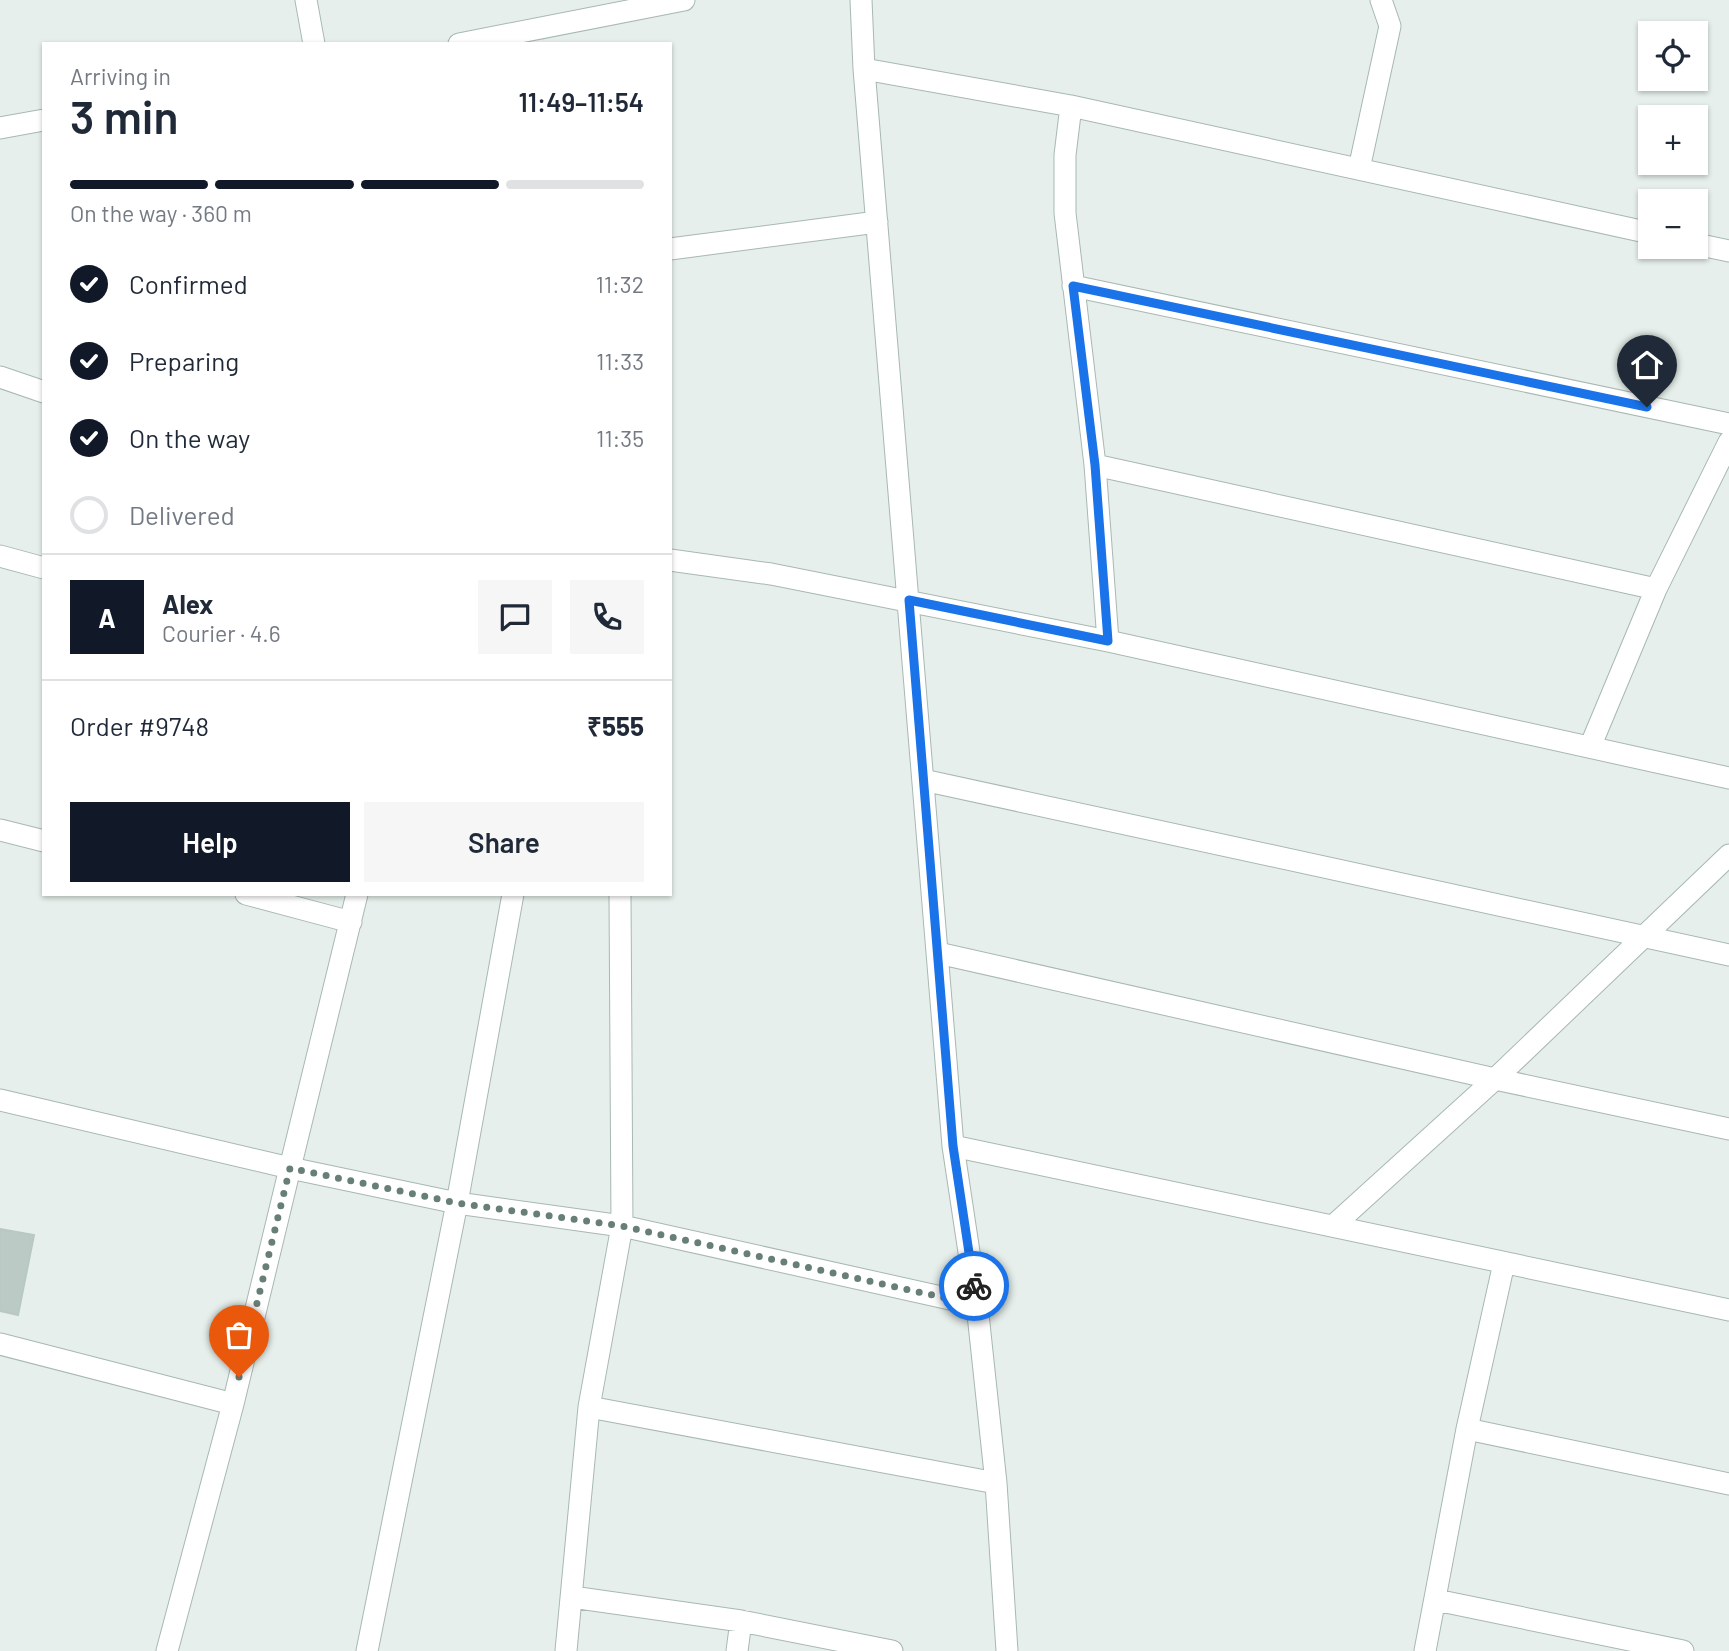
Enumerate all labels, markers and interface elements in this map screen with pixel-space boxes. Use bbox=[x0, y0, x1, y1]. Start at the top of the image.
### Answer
map controls bbox=[1638, 21, 1708, 259]
button: locate bbox=[1638, 21, 1708, 91]
text: Arriving in bbox=[70, 62, 171, 90]
text: 11:49–11:54 bbox=[518, 86, 644, 117]
text: 3 min bbox=[70, 88, 179, 143]
button: + bbox=[1638, 105, 1708, 175]
button: − bbox=[1638, 189, 1708, 259]
text: On the way · 360 m bbox=[70, 199, 252, 227]
icon: check bbox=[70, 265, 108, 303]
text: Confirmed bbox=[129, 268, 248, 299]
text: 11:32 bbox=[596, 270, 644, 298]
pin bbox=[1617, 335, 1677, 407]
icon: check bbox=[70, 342, 108, 380]
text: Preparing bbox=[129, 345, 239, 376]
icon: home bbox=[1628, 346, 1666, 384]
text: 11:33 bbox=[596, 347, 644, 375]
icon: check bbox=[70, 419, 108, 457]
text: On the way bbox=[129, 422, 250, 453]
text: 11:35 bbox=[596, 424, 644, 452]
text: Delivered bbox=[129, 499, 235, 530]
button: chat bbox=[478, 580, 552, 654]
button: phone bbox=[570, 580, 644, 654]
text: Alex bbox=[162, 588, 213, 619]
text: A bbox=[98, 602, 116, 633]
text: Courier · 4.6 bbox=[162, 619, 281, 647]
text: Order #9748 bbox=[70, 710, 209, 741]
text: ₹555 bbox=[587, 710, 644, 741]
button: Help bbox=[70, 802, 350, 882]
button: Share bbox=[364, 802, 644, 882]
courier bbox=[939, 1251, 1009, 1321]
icon: bike bbox=[955, 1267, 993, 1305]
pin bbox=[209, 1305, 269, 1377]
icon: bag bbox=[220, 1316, 258, 1354]

